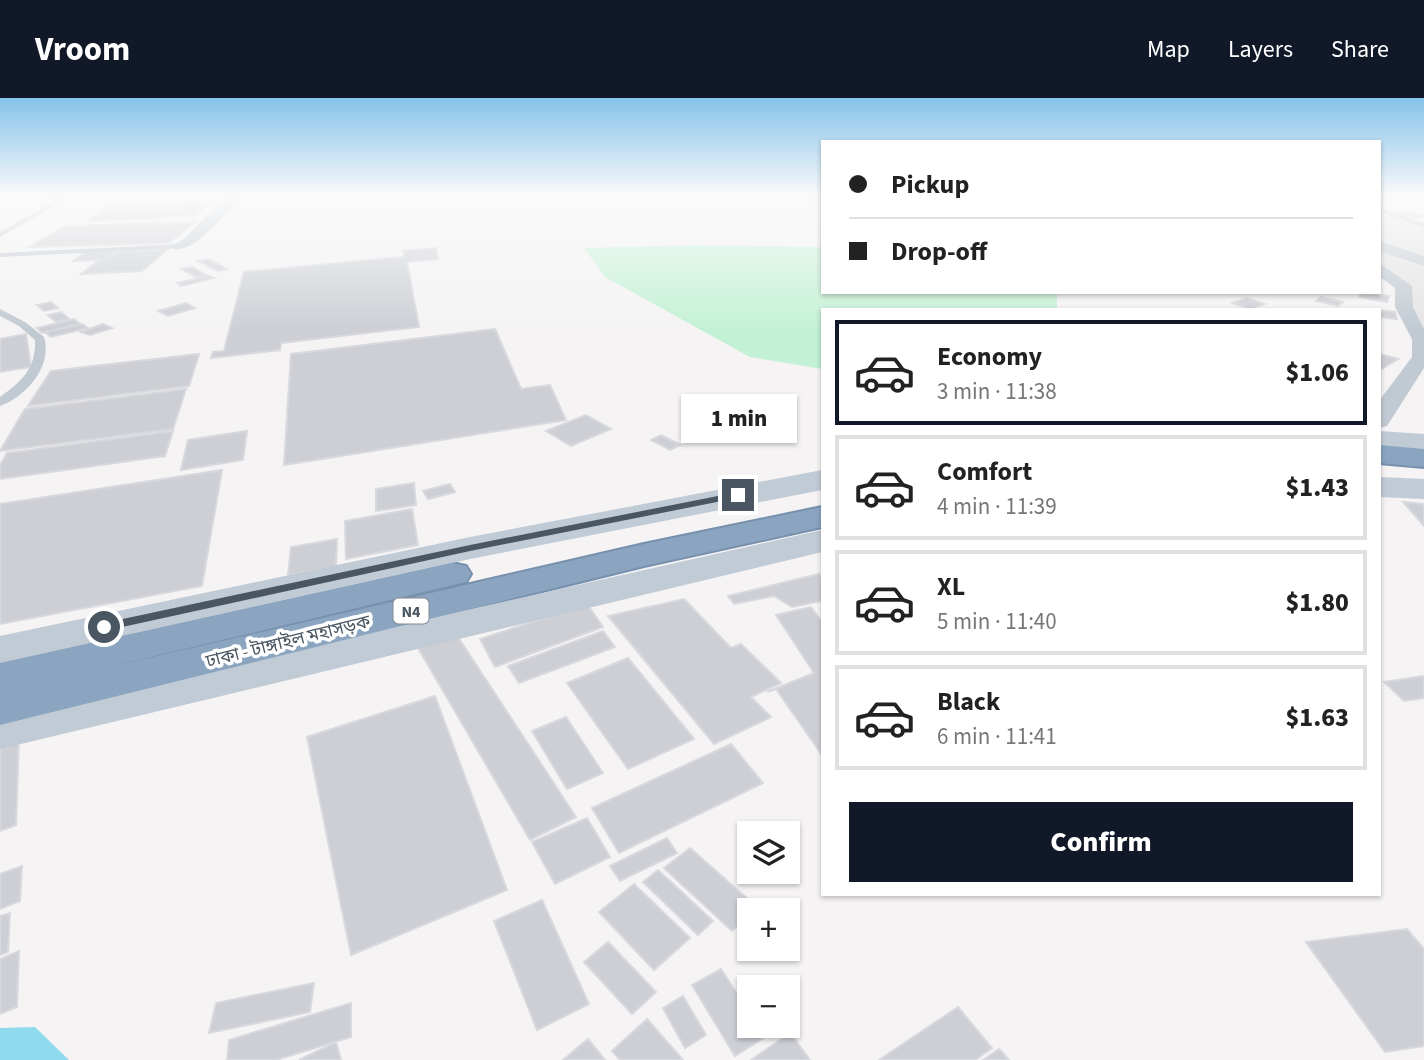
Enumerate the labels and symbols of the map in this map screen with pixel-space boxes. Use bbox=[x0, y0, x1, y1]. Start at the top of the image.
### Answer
callout: 1 min bbox=[680, 394, 796, 442]
route end bbox=[722, 479, 754, 511]
road number: N4 bbox=[394, 598, 428, 624]
street label: ঢাকা - টাঙ্গাইল মহাসড়ক bbox=[202, 609, 374, 674]
route start bbox=[88, 611, 120, 643]

